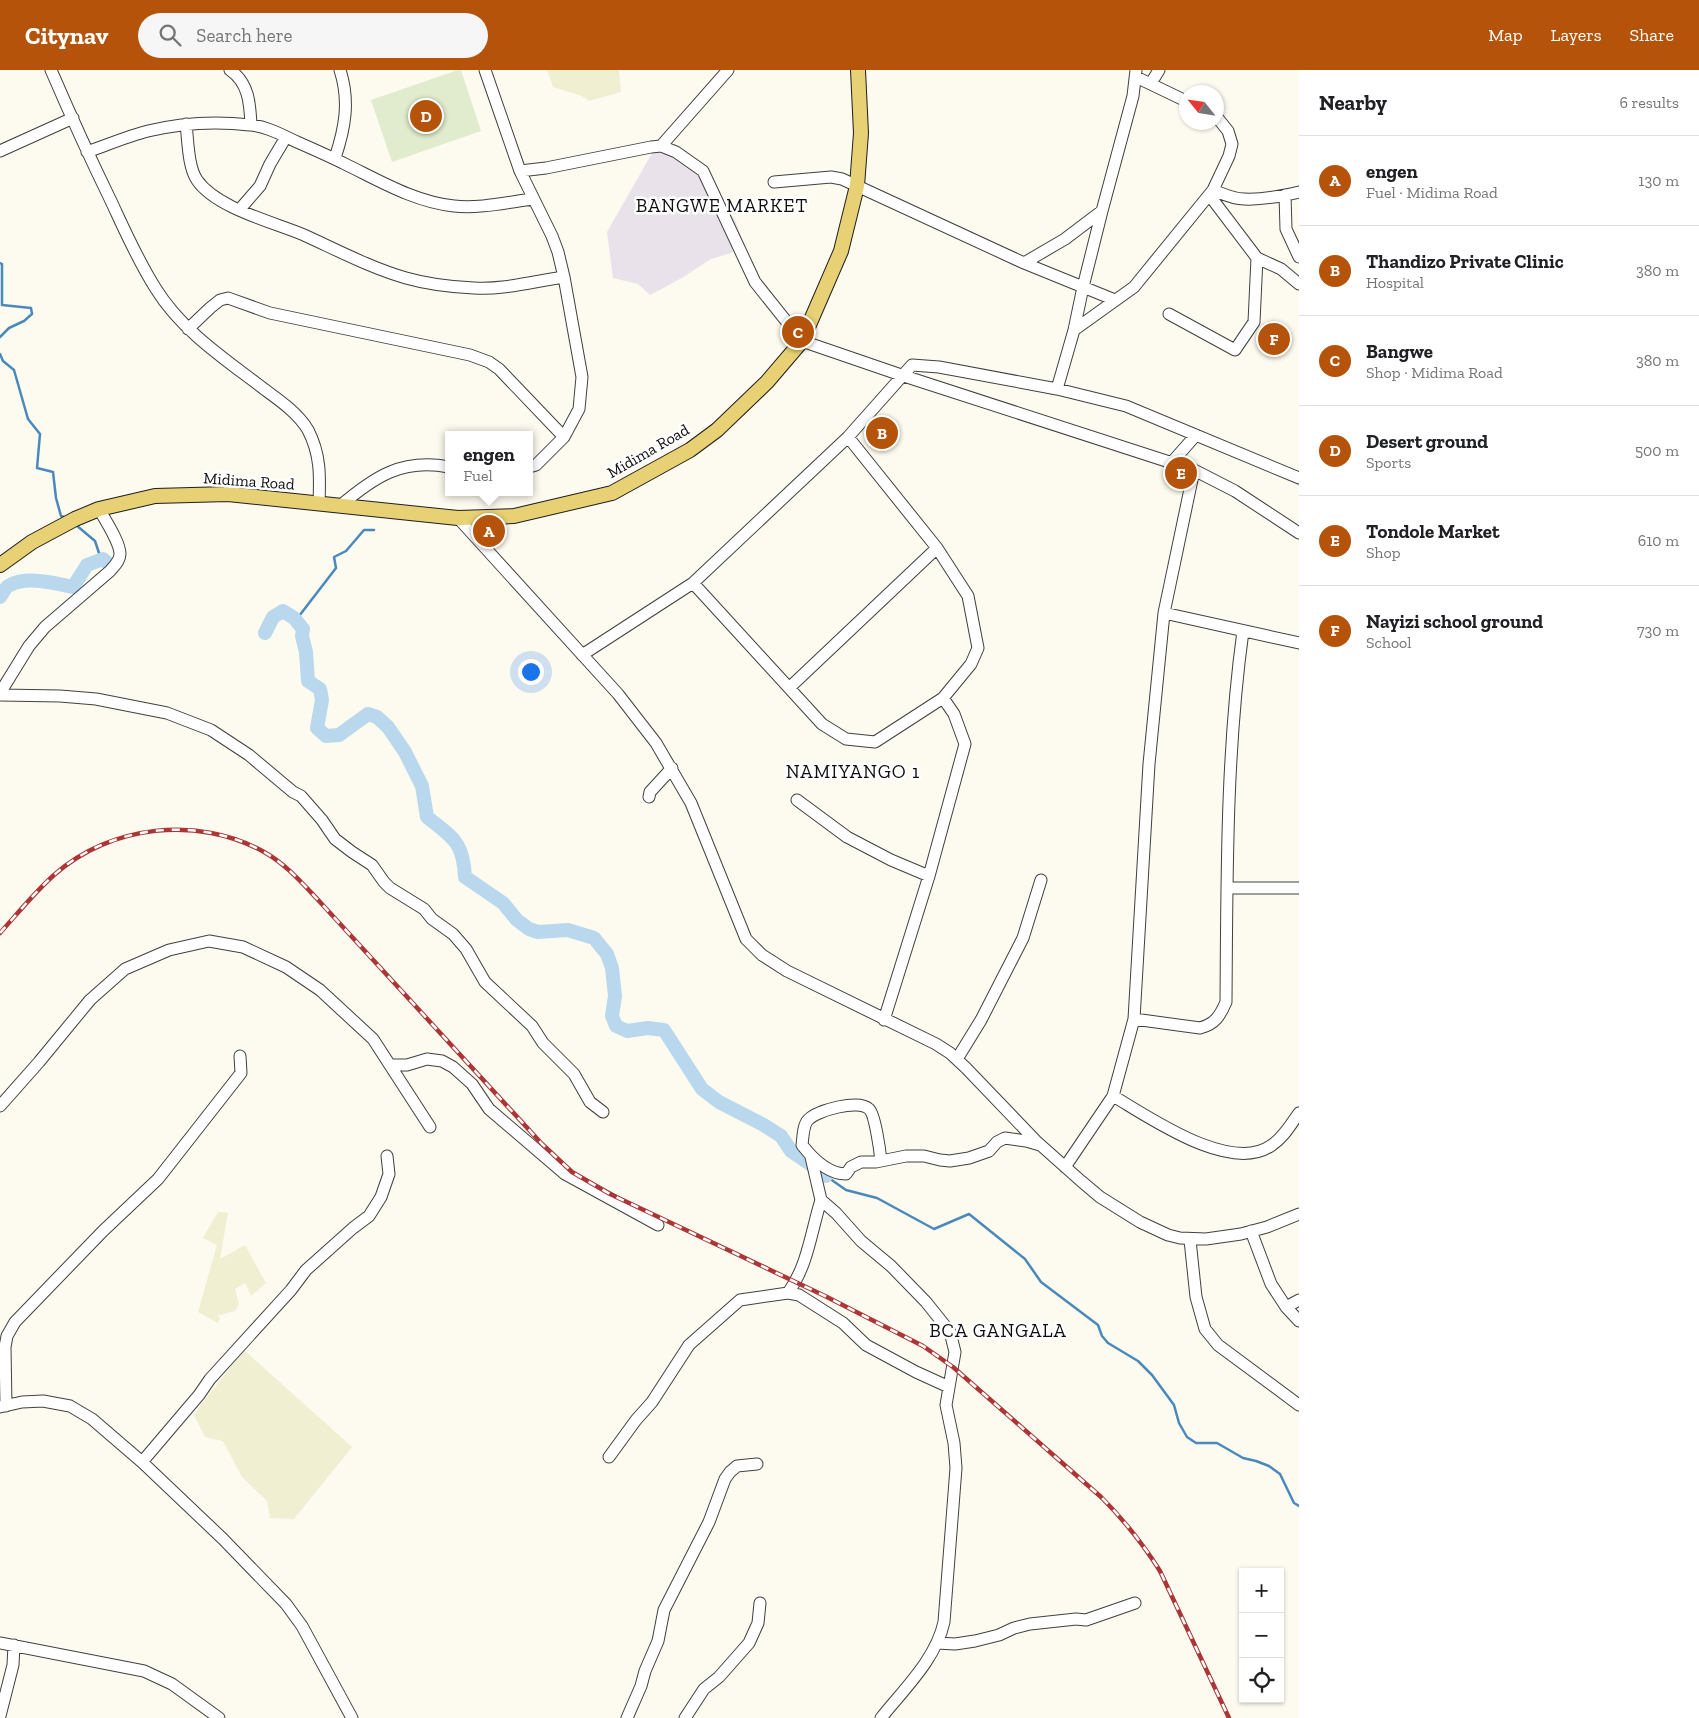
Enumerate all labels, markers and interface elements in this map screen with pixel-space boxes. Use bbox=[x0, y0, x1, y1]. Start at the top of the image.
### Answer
search box bbox=[138, 13, 488, 58]
text: Citynav bbox=[25, 21, 108, 50]
icon: search bbox=[156, 21, 184, 49]
text: Search here bbox=[196, 24, 293, 47]
text: Map bbox=[1488, 24, 1523, 46]
text: Layers bbox=[1551, 24, 1602, 46]
text: Share bbox=[1630, 24, 1674, 46]
north arrow bbox=[1179, 85, 1224, 130]
text: Nearby bbox=[1319, 90, 1387, 115]
text: 6 results bbox=[1619, 93, 1679, 112]
pin: D bbox=[410, 97, 442, 135]
text: engen bbox=[1366, 160, 1418, 183]
text: A bbox=[1330, 171, 1341, 190]
text: 130 m bbox=[1638, 171, 1679, 190]
text: Fuel · Midima Road bbox=[1366, 183, 1498, 202]
district label: BANGWE MARKET bbox=[636, 194, 808, 217]
text: Thandizo Private Clinic bbox=[1366, 250, 1564, 273]
text: B bbox=[1330, 261, 1340, 280]
text: 380 m bbox=[1636, 261, 1679, 280]
text: Hospital bbox=[1366, 273, 1424, 292]
pin: C bbox=[782, 313, 814, 351]
pin: F bbox=[1258, 320, 1290, 358]
text: Bangwe bbox=[1366, 340, 1433, 363]
text: C bbox=[1330, 351, 1340, 370]
text: 380 m bbox=[1636, 351, 1679, 370]
text: Shop · Midima Road bbox=[1366, 363, 1503, 382]
pin: B bbox=[866, 414, 898, 452]
street label: Midima Road bbox=[604, 420, 693, 482]
text: Desert ground bbox=[1366, 430, 1488, 453]
popup bbox=[445, 431, 533, 496]
text: D bbox=[1329, 441, 1341, 460]
text: 500 m bbox=[1635, 441, 1679, 460]
text: engen bbox=[463, 443, 515, 466]
text: Sports bbox=[1366, 453, 1411, 472]
pin: E bbox=[1165, 454, 1197, 492]
text: Fuel bbox=[463, 466, 493, 485]
street label: Midima Road bbox=[203, 468, 295, 494]
pin: A bbox=[473, 512, 505, 550]
text: Tondole Market bbox=[1366, 520, 1500, 543]
text: E bbox=[1330, 531, 1340, 550]
text: 610 m bbox=[1638, 531, 1679, 550]
text: Shop bbox=[1366, 543, 1401, 562]
text: Nayizi school ground bbox=[1366, 610, 1543, 633]
text: F bbox=[1330, 621, 1340, 640]
text: 730 m bbox=[1637, 621, 1679, 640]
text: School bbox=[1366, 633, 1412, 652]
your location bbox=[518, 659, 544, 685]
district label: NAMIYANGO 1 bbox=[786, 760, 920, 783]
district label: BCA GANGALA bbox=[929, 1319, 1067, 1342]
map controls bbox=[1239, 1568, 1284, 1703]
button: + bbox=[1239, 1568, 1284, 1613]
button: − bbox=[1239, 1613, 1284, 1658]
button: locate bbox=[1239, 1658, 1284, 1703]

